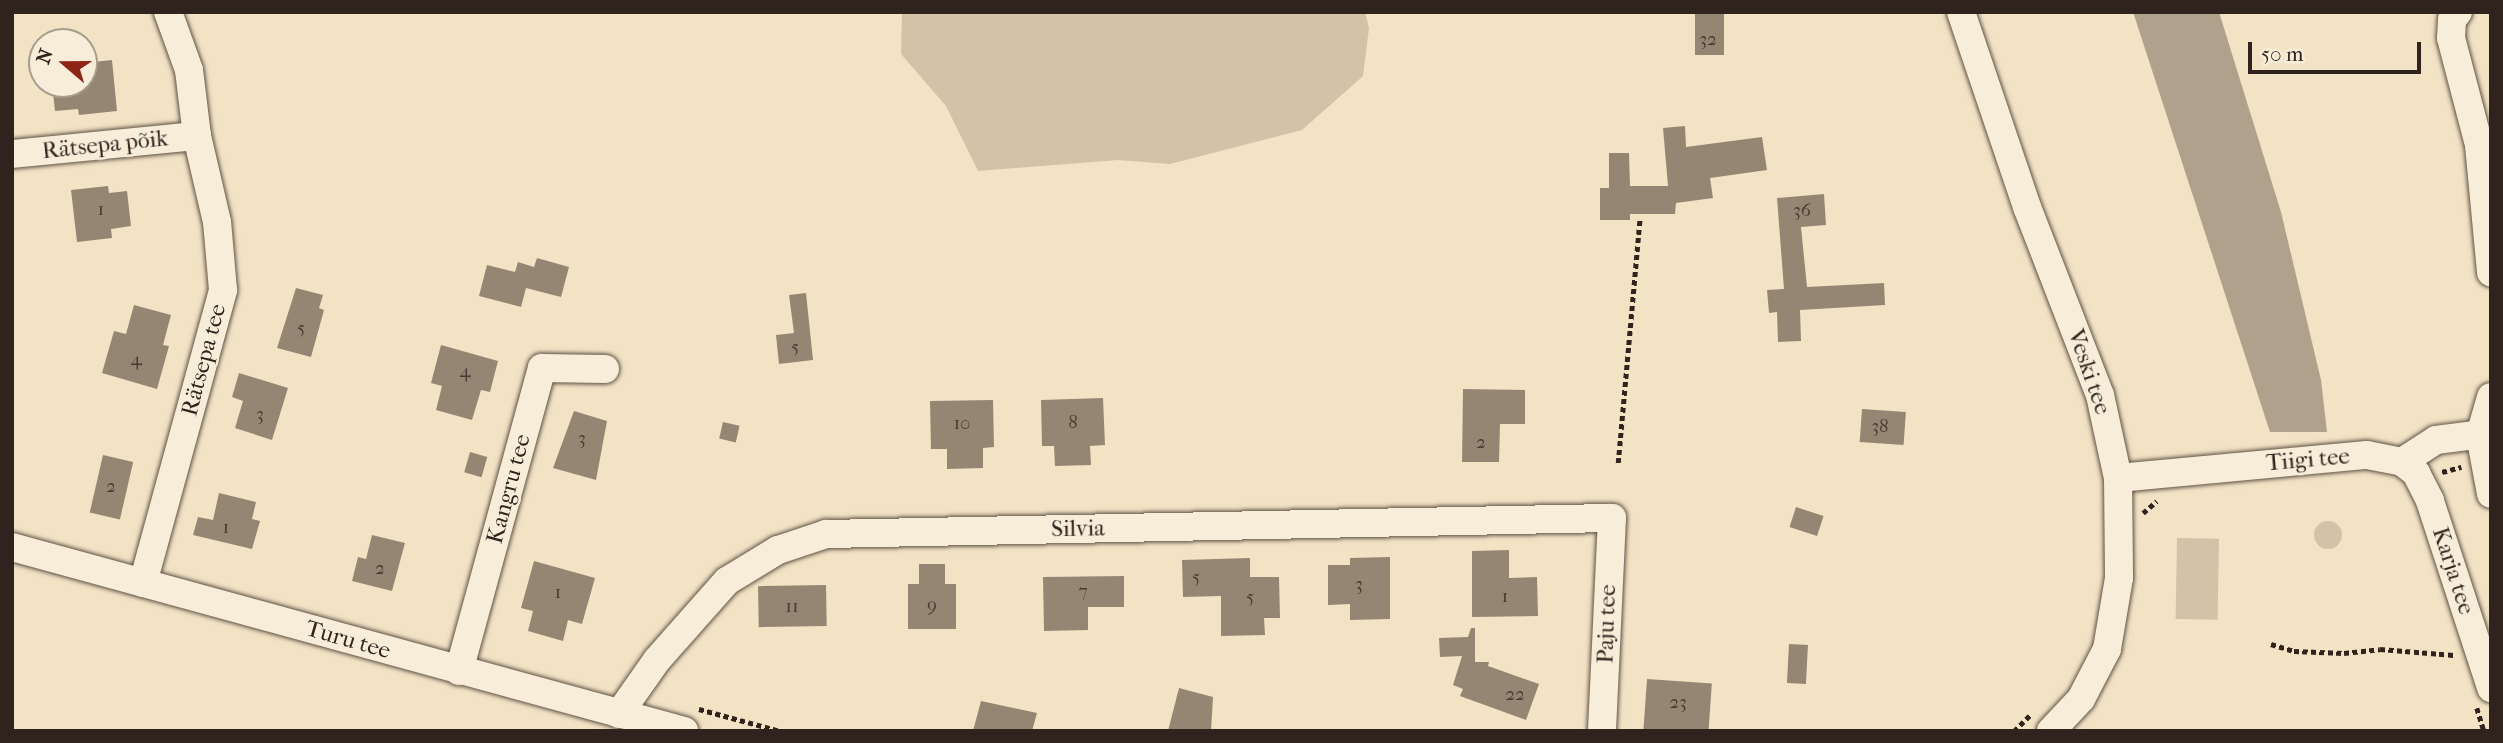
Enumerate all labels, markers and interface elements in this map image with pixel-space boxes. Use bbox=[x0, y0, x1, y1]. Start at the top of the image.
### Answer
north arrow bbox=[28, 28, 98, 98]
scale bar bbox=[2251, 28, 2424, 72]
house number: 32 bbox=[1699, 29, 1717, 51]
text: 50 m bbox=[2261, 42, 2304, 66]
text: N bbox=[32, 46, 58, 67]
street label: Rätsepa põik bbox=[41, 125, 169, 165]
house number: 1 bbox=[98, 199, 104, 221]
house number: 36 bbox=[1793, 200, 1811, 222]
street label: Rätsepa tee bbox=[176, 301, 232, 419]
house number: 5 bbox=[297, 318, 305, 340]
street label: Veski tee bbox=[2062, 326, 2116, 418]
house number: 5 bbox=[791, 337, 799, 359]
house number: 4 bbox=[130, 349, 142, 371]
house number: 4 bbox=[459, 361, 471, 383]
house number: 3 bbox=[256, 404, 264, 426]
house number: 8 bbox=[1068, 412, 1078, 434]
house number: 10 bbox=[953, 413, 971, 435]
house number: 38 bbox=[1871, 416, 1889, 438]
house number: 3 bbox=[578, 428, 586, 450]
street label: Kangru tee bbox=[481, 431, 537, 547]
house number: 2 bbox=[1476, 432, 1486, 454]
street label: Tiigi tee bbox=[2265, 443, 2351, 477]
house number: 2 bbox=[106, 476, 116, 498]
street label: Silvia bbox=[1051, 515, 1105, 543]
house number: 1 bbox=[223, 517, 229, 539]
street label: Karja tee bbox=[2426, 524, 2480, 618]
house number: 2 bbox=[375, 558, 385, 580]
house number: 5 bbox=[1192, 567, 1200, 589]
house number: 3 bbox=[1355, 574, 1363, 596]
house number: 7 bbox=[1078, 581, 1088, 603]
house number: 1 bbox=[555, 582, 561, 604]
street label: Paju tee bbox=[1592, 584, 1622, 664]
house number: 1 bbox=[1502, 586, 1508, 608]
house number: 5 bbox=[1246, 587, 1254, 609]
house number: 9 bbox=[927, 595, 937, 617]
house number: 11 bbox=[785, 596, 799, 618]
street label: Turu tee bbox=[302, 615, 394, 665]
house number: 22 bbox=[1505, 684, 1525, 706]
house number: 23 bbox=[1669, 692, 1687, 714]

